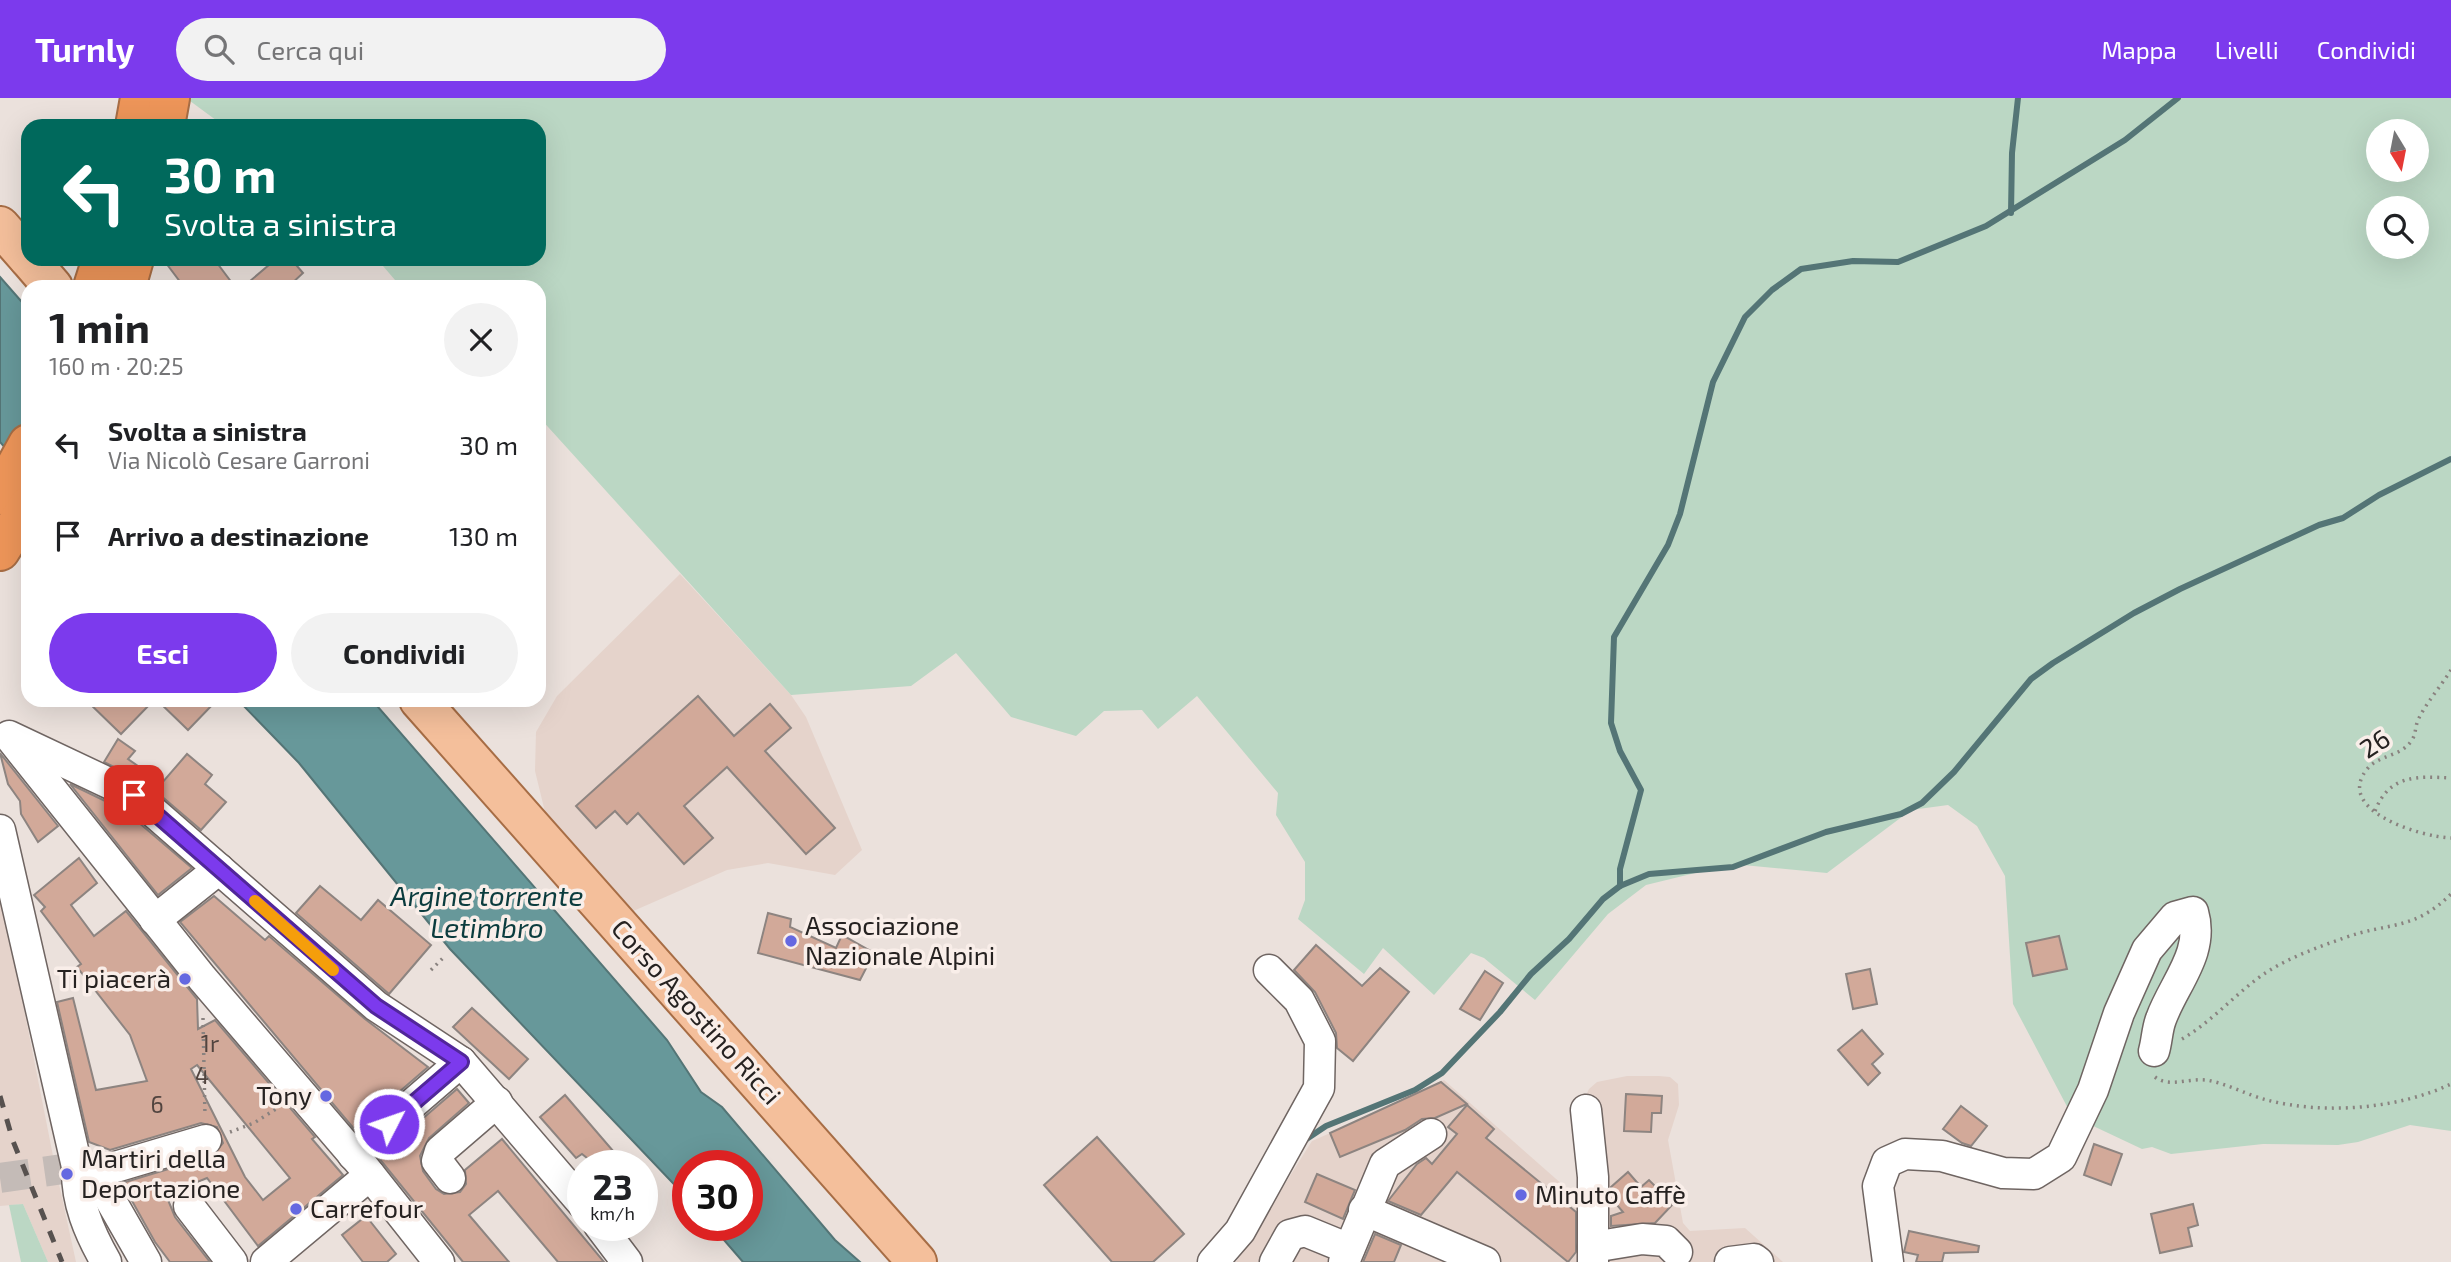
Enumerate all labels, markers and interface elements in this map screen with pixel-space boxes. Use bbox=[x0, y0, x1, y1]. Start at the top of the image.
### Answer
search box bbox=[176, 18, 666, 81]
text: Turnly bbox=[35, 29, 134, 69]
icon: search bbox=[200, 30, 238, 68]
text: Cerca qui bbox=[256, 34, 364, 65]
text: Mappa bbox=[2101, 35, 2177, 64]
text: Livelli bbox=[2215, 35, 2279, 64]
text: Condividi bbox=[2317, 35, 2416, 64]
north arrow bbox=[2366, 119, 2429, 182]
map controls bbox=[2366, 119, 2429, 259]
text: 30 m bbox=[164, 144, 276, 203]
icon: left bbox=[49, 147, 140, 238]
button: search bbox=[2366, 196, 2429, 259]
text: Svolta a sinistra bbox=[164, 204, 397, 242]
text: 1 min bbox=[49, 301, 150, 351]
button: close bbox=[444, 303, 518, 377]
text: 160 m · 20:25 bbox=[49, 352, 184, 380]
text: Svolta a sinistra bbox=[108, 415, 307, 446]
icon: left bbox=[49, 426, 87, 464]
text: 30 m bbox=[459, 429, 518, 460]
text: Via Nicolò Cesare Garroni bbox=[108, 446, 370, 474]
icon: arrive bbox=[49, 517, 87, 555]
text: Arrivo a destinazione bbox=[108, 520, 369, 551]
text: 130 m bbox=[449, 520, 518, 551]
button: Esci bbox=[49, 613, 277, 693]
button: Condividi bbox=[291, 613, 518, 693]
street label: 26 bbox=[2353, 722, 2395, 764]
pin bbox=[104, 765, 164, 825]
icon: arrive bbox=[115, 776, 153, 814]
water label: Argine torrente Letimbro bbox=[389, 878, 584, 944]
place label: Associazione Nazionale Alpini bbox=[805, 909, 995, 970]
street label: Corso Agostino Ricci bbox=[606, 912, 788, 1110]
marker: Associazione Nazionale Alpini bbox=[783, 933, 799, 949]
place label: Ti piacerà bbox=[57, 962, 171, 993]
marker: Ti piacerà bbox=[177, 971, 193, 987]
house number: 1r bbox=[201, 1029, 219, 1057]
house number: 4 bbox=[195, 1061, 209, 1089]
place label: Tony bbox=[256, 1079, 312, 1110]
position arrow bbox=[352, 1087, 426, 1161]
marker: Tony bbox=[318, 1088, 334, 1104]
house number: 6 bbox=[150, 1090, 164, 1118]
place label: Martiri della Deportazione bbox=[81, 1142, 240, 1203]
speed limit sign: 30 bbox=[672, 1150, 763, 1241]
text: 23 bbox=[592, 1165, 633, 1207]
marker: Martiri della Deportazione bbox=[59, 1166, 75, 1182]
place label: Minuto Caffè bbox=[1535, 1178, 1686, 1209]
marker: Minuto Caffè bbox=[1513, 1187, 1529, 1203]
place label: Carrefour bbox=[310, 1192, 423, 1223]
marker: Carrefour bbox=[288, 1201, 304, 1217]
text: km/h bbox=[590, 1202, 635, 1224]

